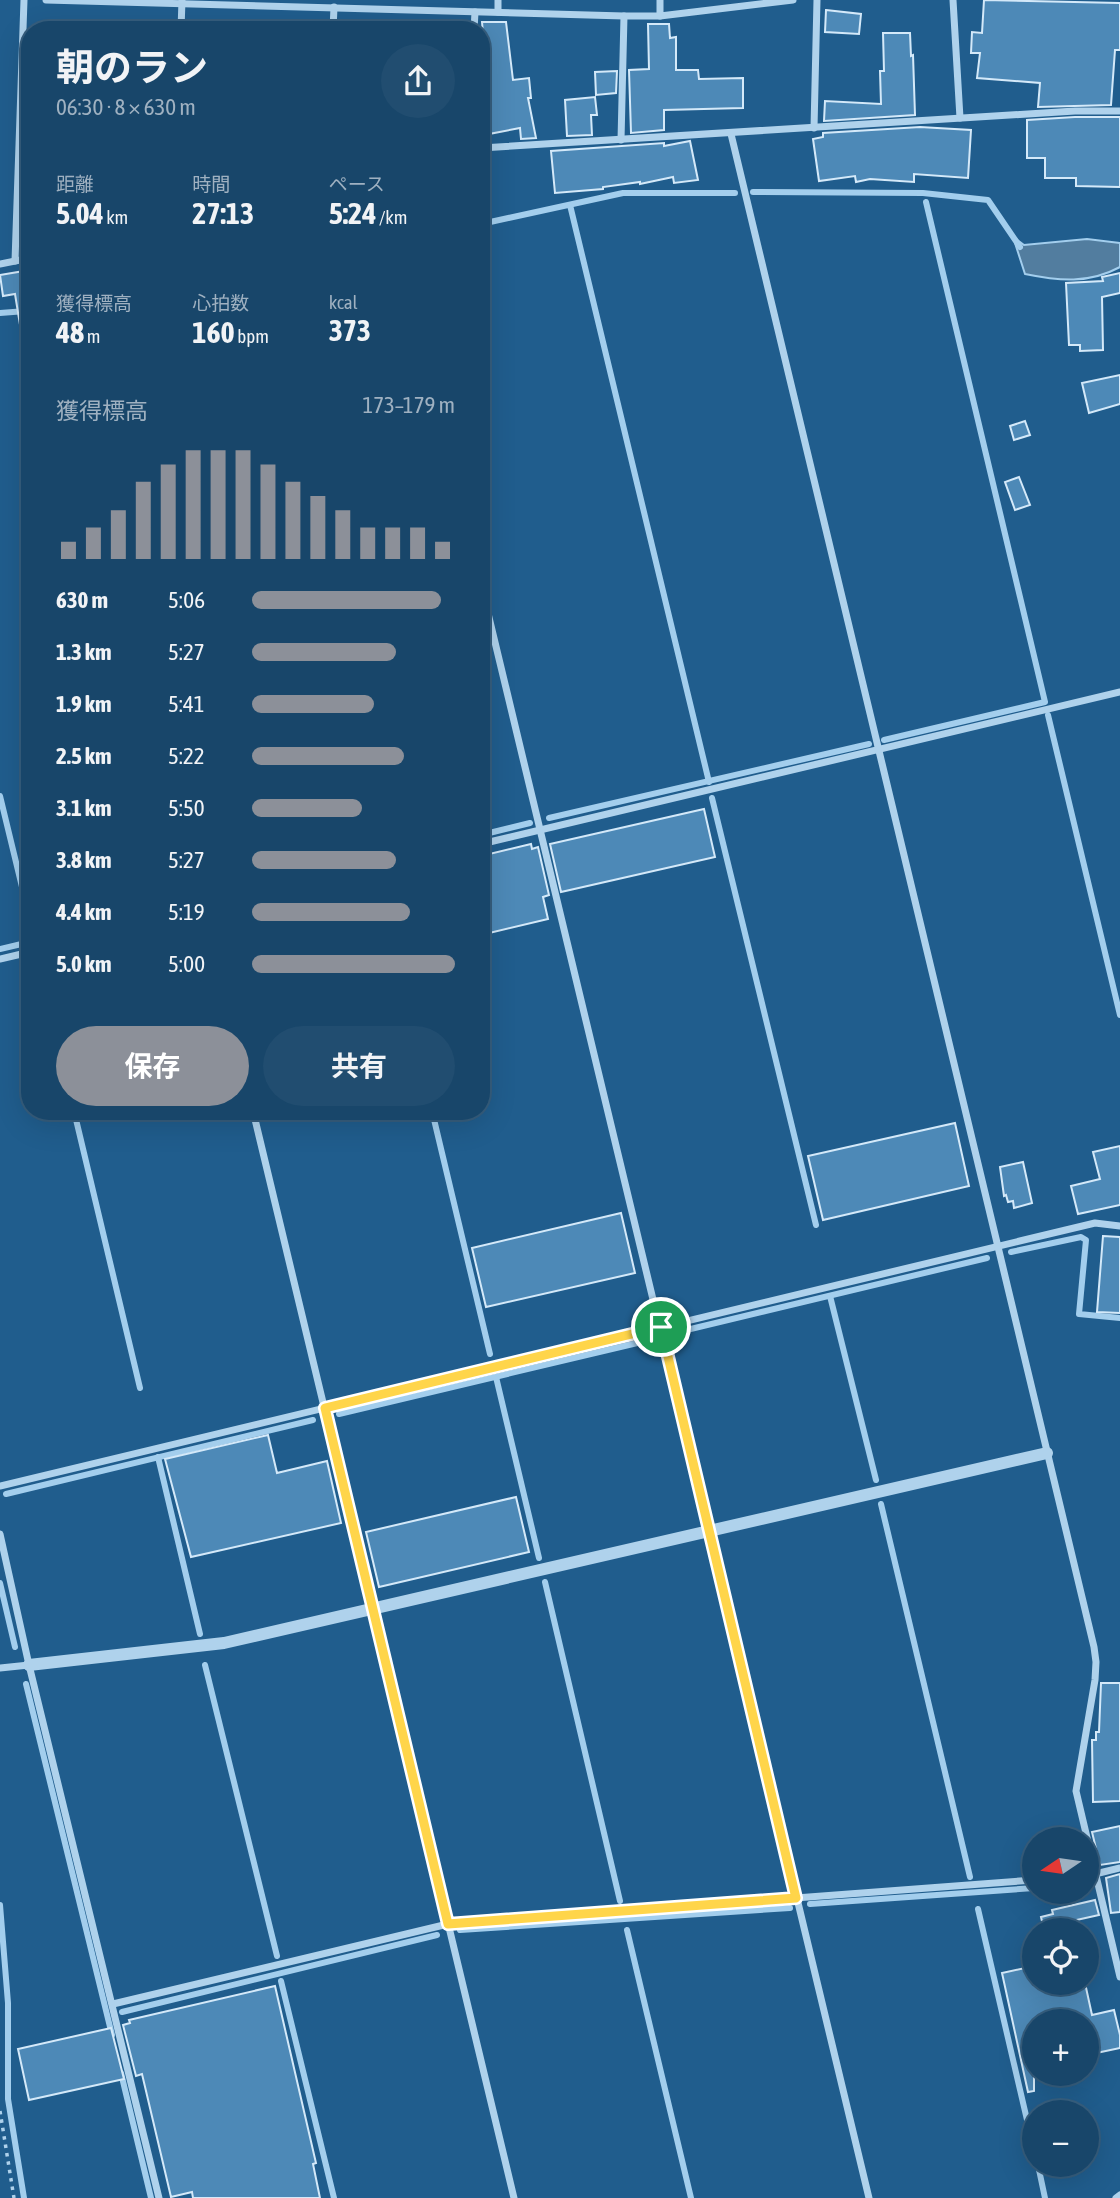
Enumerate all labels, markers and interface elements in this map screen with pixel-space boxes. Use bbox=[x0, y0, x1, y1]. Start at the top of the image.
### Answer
button: share bbox=[381, 44, 455, 118]
text: 朝のラン bbox=[56, 46, 208, 89]
text: 06:30 · 8 × 630 m bbox=[56, 94, 196, 120]
text: 距離 bbox=[56, 173, 94, 195]
text: 時間 bbox=[192, 173, 230, 195]
text: ペース bbox=[329, 173, 385, 195]
text: 5.04 bbox=[56, 196, 104, 230]
text: 27:13 bbox=[192, 196, 254, 230]
text: 5:24 bbox=[329, 196, 376, 230]
text: km bbox=[104, 206, 128, 228]
text: /km bbox=[376, 206, 407, 228]
text: kcal bbox=[329, 291, 358, 313]
text: 獲得標高 bbox=[56, 292, 132, 314]
text: 心拍数 bbox=[192, 292, 249, 314]
text: 373 bbox=[329, 313, 371, 347]
text: 48 bbox=[56, 315, 84, 349]
text: 160 bbox=[192, 315, 235, 349]
text: m bbox=[84, 325, 101, 347]
text: bpm bbox=[235, 325, 269, 347]
text: 173–179 m bbox=[362, 392, 455, 418]
text: 獲得標高 bbox=[56, 398, 148, 424]
text: 630 m bbox=[56, 587, 108, 613]
text: 5:06 bbox=[168, 587, 205, 613]
text: 1.3 km bbox=[56, 639, 112, 665]
text: 5:27 bbox=[168, 639, 205, 665]
text: 1.9 km bbox=[56, 691, 112, 717]
text: 5:41 bbox=[168, 691, 205, 717]
text: 2.5 km bbox=[56, 743, 112, 769]
text: 5:22 bbox=[168, 743, 205, 769]
text: 3.1 km bbox=[56, 795, 112, 821]
text: 5:50 bbox=[168, 795, 205, 821]
text: 3.8 km bbox=[56, 847, 112, 873]
text: 5:27 bbox=[168, 847, 205, 873]
text: 4.4 km bbox=[56, 899, 112, 925]
text: 5:19 bbox=[168, 899, 205, 925]
text: 5.0 km bbox=[56, 951, 112, 977]
text: 5:00 bbox=[168, 951, 205, 977]
button: 保存 bbox=[56, 1026, 249, 1106]
button: 共有 bbox=[263, 1026, 455, 1106]
pin bbox=[631, 1297, 691, 1357]
icon: arrive bbox=[642, 1308, 680, 1346]
north arrow bbox=[1022, 1827, 1099, 1904]
map controls bbox=[1022, 1827, 1099, 2177]
button: locate bbox=[1022, 1918, 1099, 1995]
button: + bbox=[1022, 2009, 1099, 2086]
button: − bbox=[1022, 2100, 1099, 2177]

